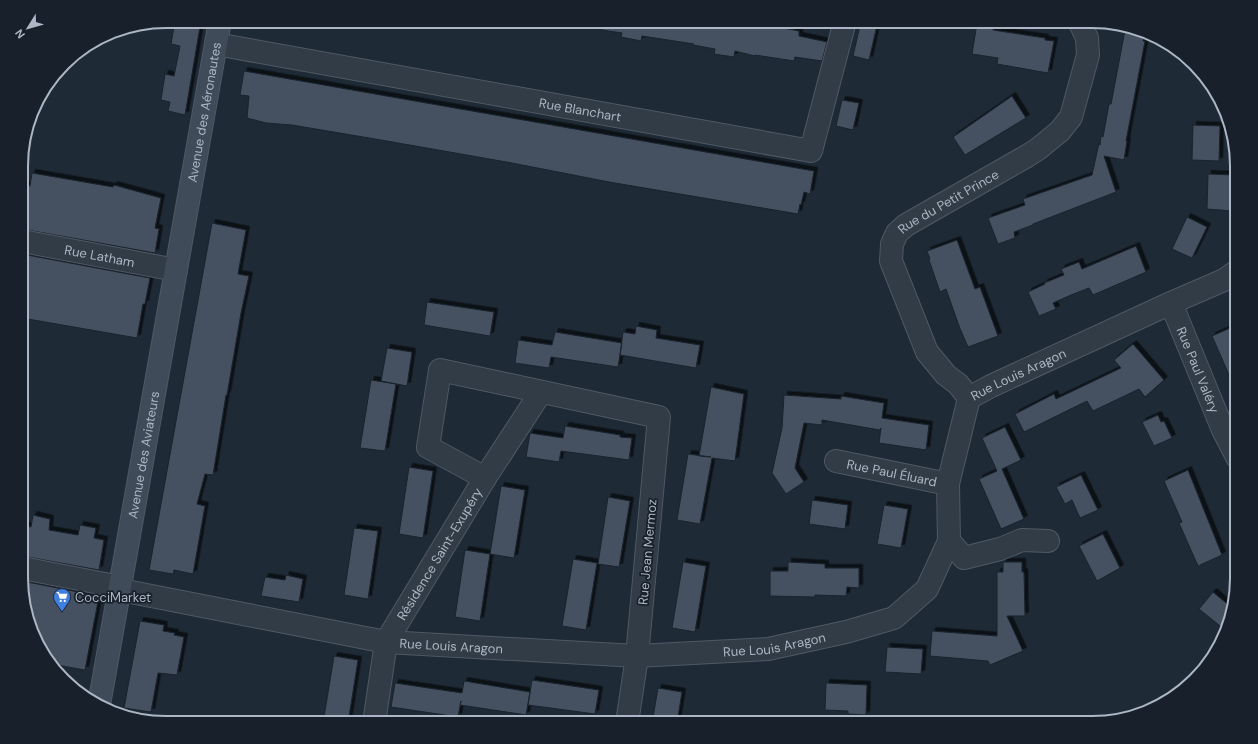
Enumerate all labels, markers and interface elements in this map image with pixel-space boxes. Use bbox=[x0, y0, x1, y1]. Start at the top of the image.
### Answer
north arrow bbox=[8, 8, 48, 48]
text: N bbox=[12, 27, 28, 41]
street label: Avenue des Aéronautes bbox=[184, 41, 225, 184]
street label: Rue Blanchart bbox=[538, 94, 623, 126]
street label: Rue du Petit Prince bbox=[894, 166, 1002, 237]
street label: Rue Latham bbox=[63, 241, 136, 271]
street label: Rue Paul Valéry bbox=[1173, 324, 1223, 415]
street label: Rue Louis Aragon bbox=[968, 345, 1069, 405]
street label: Avenue des Aviateurs bbox=[124, 390, 163, 520]
street label: Rue Paul Éluard bbox=[845, 455, 938, 491]
street label: Résidence Saint-Exupéry bbox=[393, 485, 486, 623]
street label: Rue Jean Mermoz bbox=[634, 498, 661, 606]
supermarket icon: CocciMarket bbox=[52, 587, 72, 612]
place label: CocciMarket bbox=[75, 589, 151, 606]
street label: Rue Louis Aragon bbox=[723, 629, 827, 660]
street label: Rue Louis Aragon bbox=[399, 635, 503, 658]

